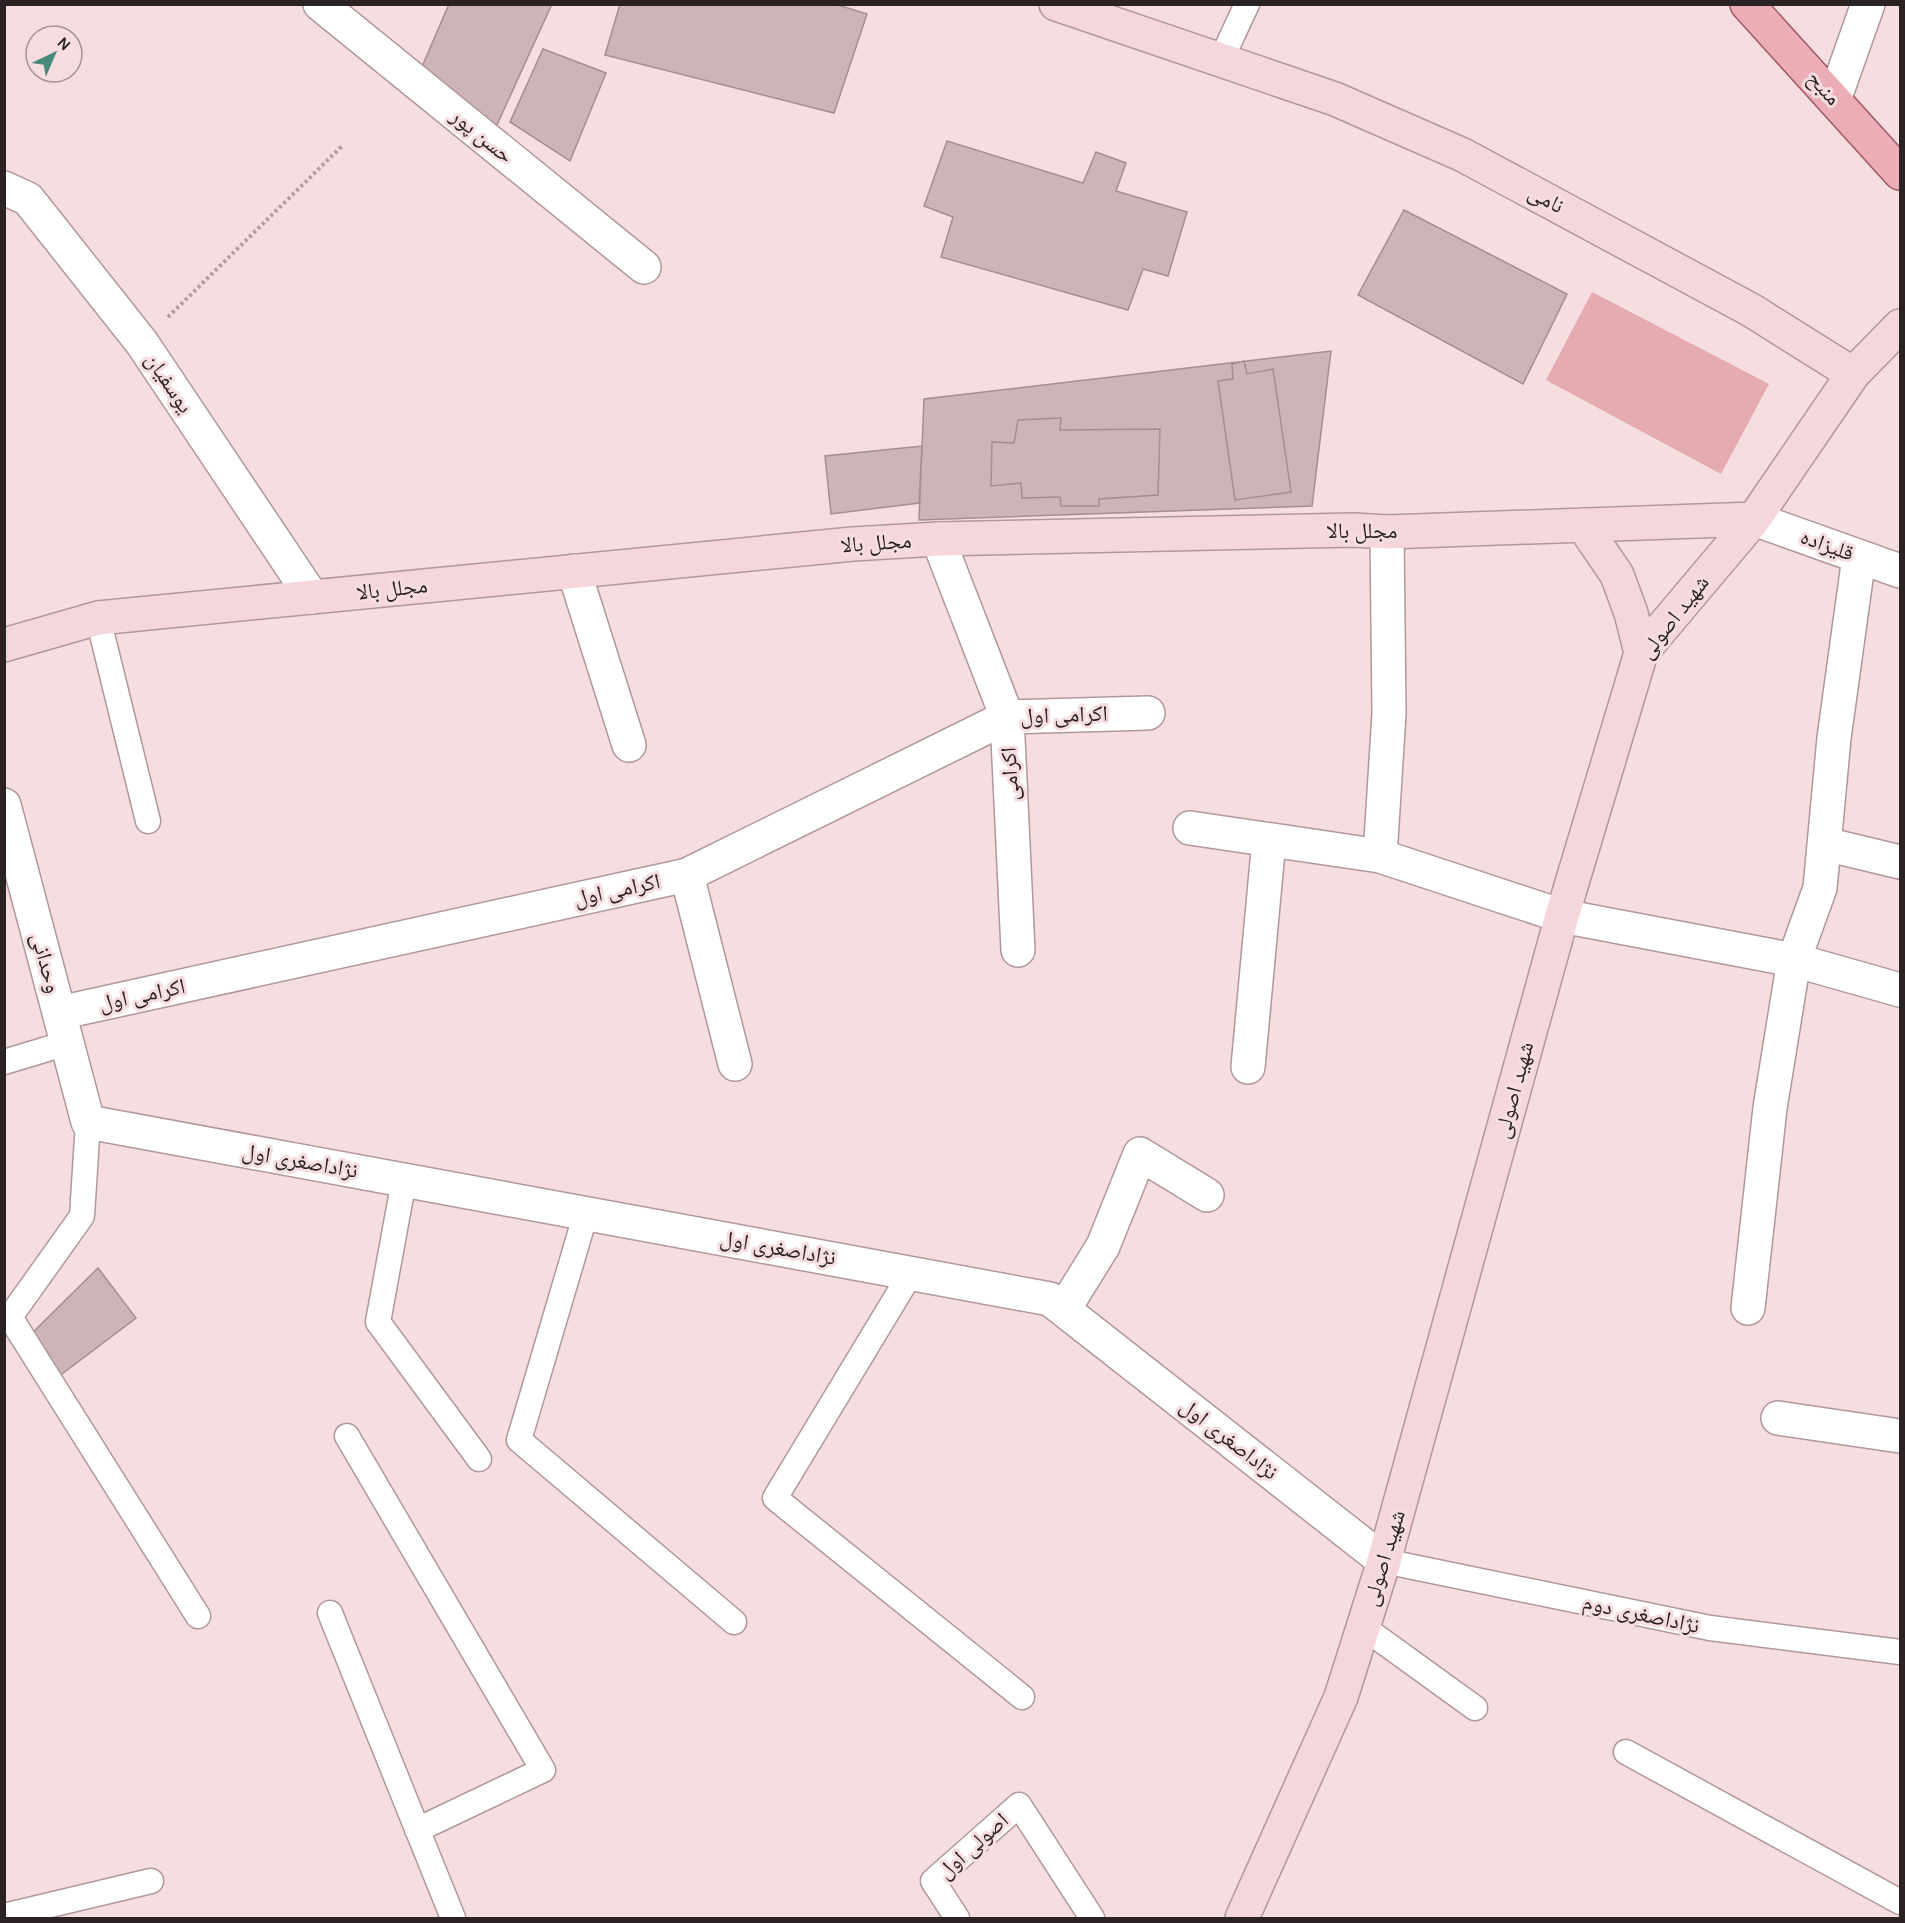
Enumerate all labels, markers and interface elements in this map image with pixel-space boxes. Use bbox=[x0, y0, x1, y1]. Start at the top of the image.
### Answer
north arrow bbox=[24, 24, 84, 84]
text: N bbox=[53, 33, 75, 54]
street label: منبح bbox=[1802, 65, 1846, 111]
street label: حسن پور bbox=[445, 102, 519, 169]
street label: نامی bbox=[1524, 179, 1568, 219]
street label: یوسفیان bbox=[139, 348, 199, 418]
street label: مجلل بالا bbox=[1326, 518, 1398, 544]
street label: قلیزاده bbox=[1797, 523, 1857, 567]
street label: مجلل بالا bbox=[840, 528, 912, 558]
street label: شهید اصولی bbox=[1633, 570, 1715, 664]
street label: مجلل بالا bbox=[355, 572, 429, 606]
street label: اکرامی اول bbox=[1020, 700, 1108, 730]
street label: اکرامی bbox=[996, 747, 1024, 801]
street label: اکرامی اول bbox=[572, 868, 662, 912]
street label: وحدانی bbox=[26, 930, 66, 996]
street label: اکرامی اول bbox=[97, 973, 187, 1017]
street label: شهید اصولی bbox=[1489, 1039, 1539, 1141]
street label: نژاداصغری اول bbox=[240, 1138, 360, 1184]
street label: نژاداصغری اول bbox=[718, 1225, 838, 1271]
street label: نژاداصغری اول bbox=[1175, 1393, 1283, 1485]
street label: شهید اصولی bbox=[1357, 1507, 1411, 1609]
street label: نژاداصغری دوم bbox=[1580, 1589, 1702, 1640]
street label: اصولی اول bbox=[932, 1807, 1014, 1885]

